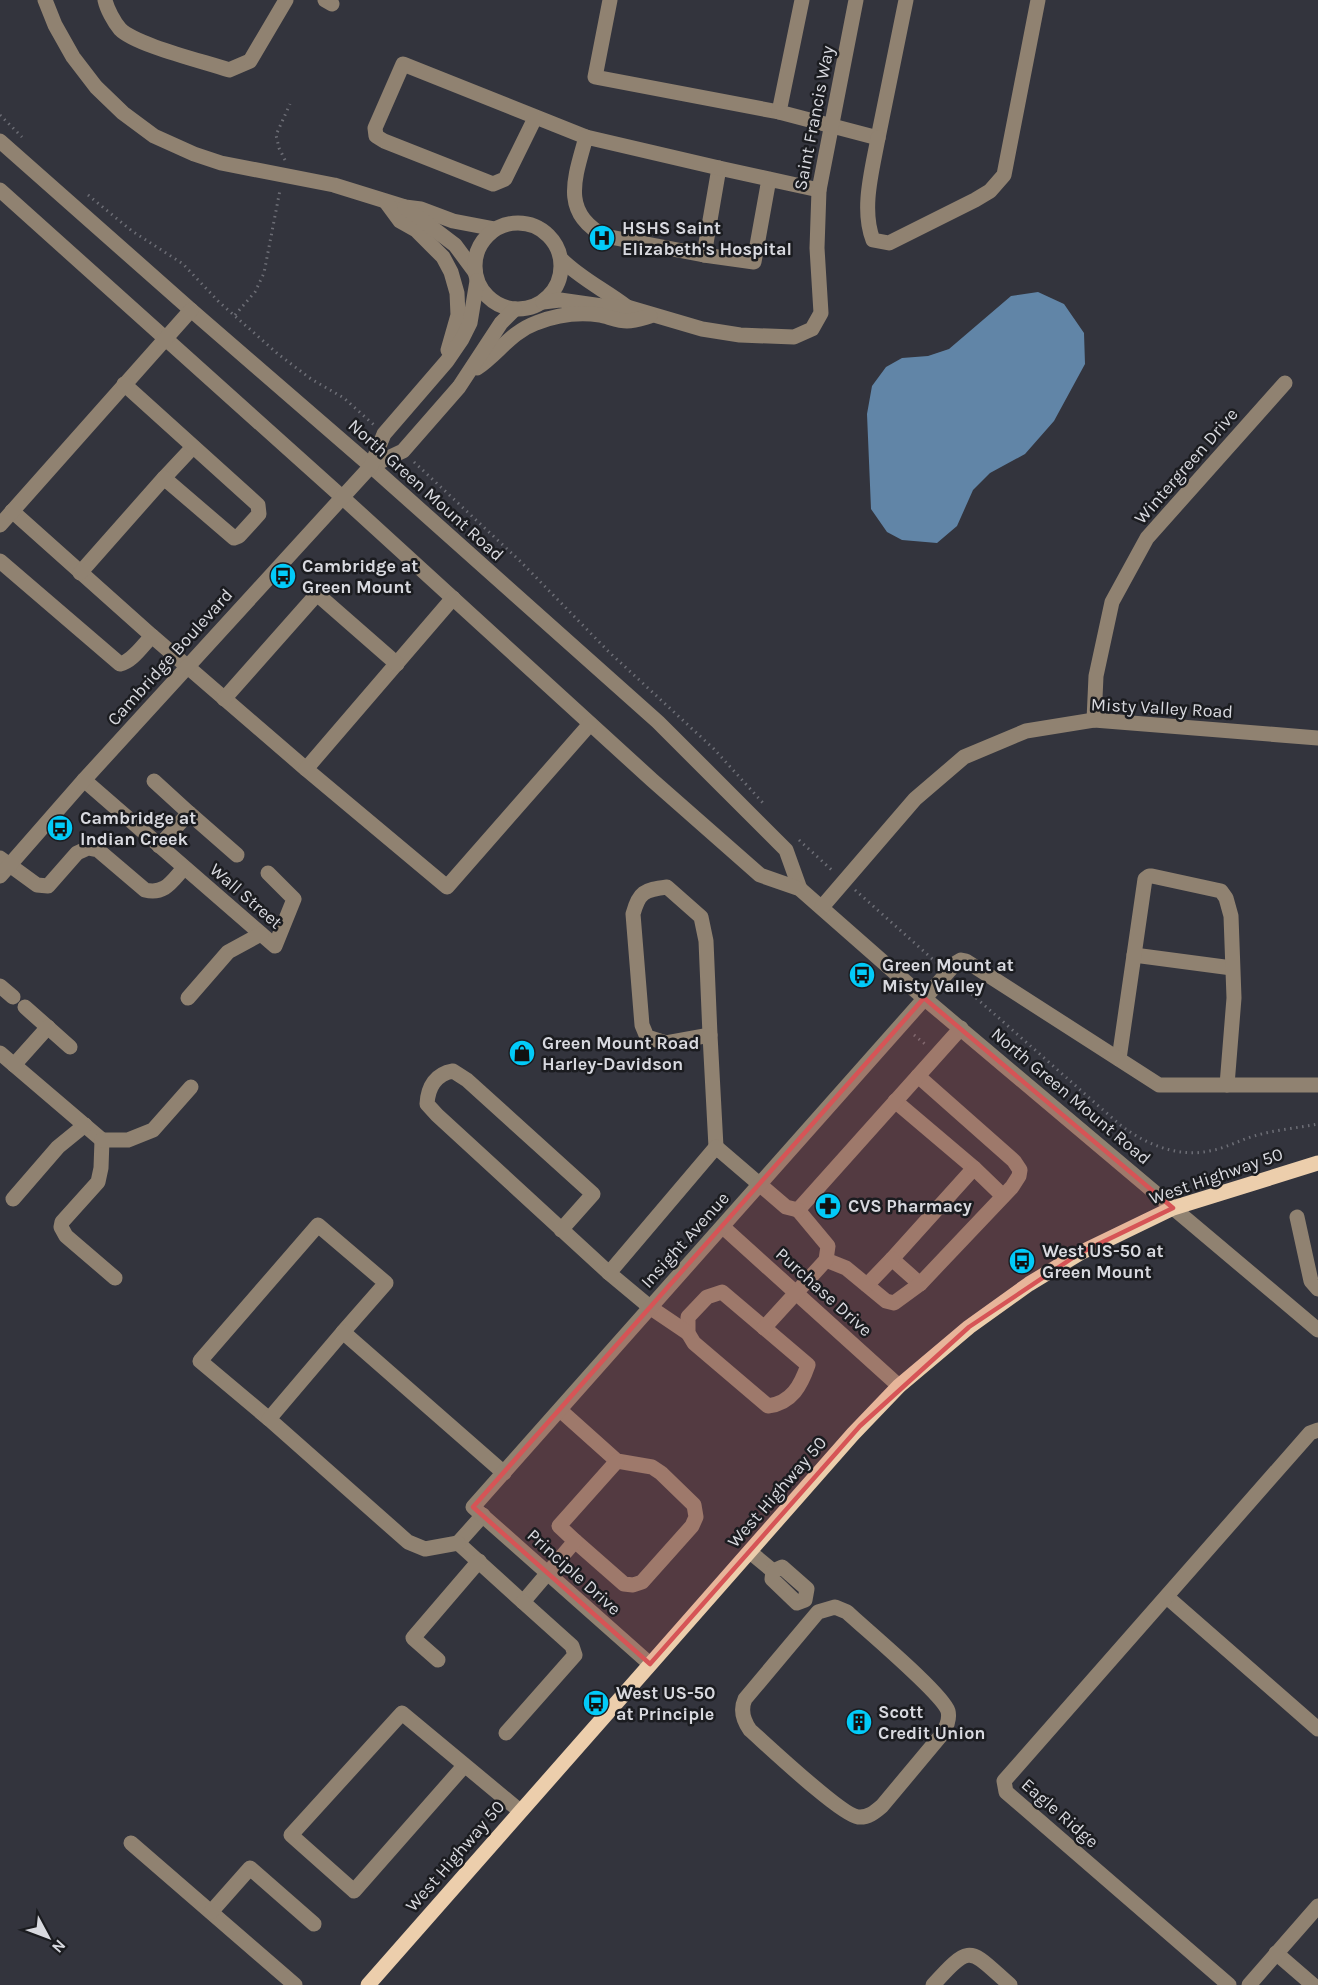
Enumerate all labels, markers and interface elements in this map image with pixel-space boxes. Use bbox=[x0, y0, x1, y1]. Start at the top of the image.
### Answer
street label: Saint Francis Way bbox=[789, 43, 839, 192]
place label: HSHS Saint Elizabeth's Hospital bbox=[622, 217, 792, 260]
hospital icon: HSHS Saint Elizabeth's Hospital bbox=[587, 223, 617, 253]
street label: Wintergreen Drive bbox=[1130, 403, 1242, 529]
street label: North Green Mount Road bbox=[344, 414, 508, 566]
place label: Cambridge at Green Mount bbox=[302, 555, 418, 598]
bus stop icon: Cambridge at Green Mount bbox=[268, 561, 298, 591]
street label: Cambridge Boulevard bbox=[103, 584, 237, 730]
street label: Misty Valley Road bbox=[1090, 693, 1234, 723]
place label: Cambridge at Indian Creek bbox=[80, 807, 196, 850]
bus stop icon: Cambridge at Indian Creek bbox=[45, 813, 75, 843]
street label: Wall Street bbox=[205, 858, 287, 934]
place label: Green Mount at Misty Valley bbox=[882, 954, 1014, 997]
bus stop icon: Green Mount at Misty Valley bbox=[847, 960, 877, 990]
street label: North Green Mount Road bbox=[987, 1023, 1155, 1169]
place label: Green Mount Road Harley-Davidson bbox=[542, 1032, 700, 1075]
shop icon: Green Mount Road Harley-Davidson bbox=[507, 1038, 537, 1068]
street label: West Highway 50 bbox=[1146, 1143, 1286, 1209]
street label: Insight Avenue bbox=[636, 1187, 734, 1293]
pharmacy icon: CVS Pharmacy bbox=[813, 1191, 843, 1221]
place label: CVS Pharmacy bbox=[848, 1195, 972, 1217]
place label: West US-50 at Green Mount bbox=[1042, 1240, 1164, 1283]
street label: Purchase Drive bbox=[771, 1243, 877, 1341]
bus stop icon: West US-50 at Green Mount bbox=[1007, 1246, 1037, 1276]
street label: West Highway 50 bbox=[723, 1432, 831, 1552]
street label: Principle Drive bbox=[523, 1524, 625, 1620]
place label: West US-50 at Principle bbox=[616, 1682, 716, 1725]
bus stop icon: West US-50 at Principle bbox=[581, 1688, 611, 1718]
place label: Scott Credit Union bbox=[878, 1701, 986, 1744]
building icon: Scott Credit Union bbox=[844, 1707, 874, 1737]
street label: Eagle Ridge bbox=[1017, 1773, 1103, 1853]
street label: West Highway 50 bbox=[401, 1796, 509, 1916]
north arrow bbox=[18, 1907, 78, 1967]
text: N bbox=[48, 1936, 70, 1957]

